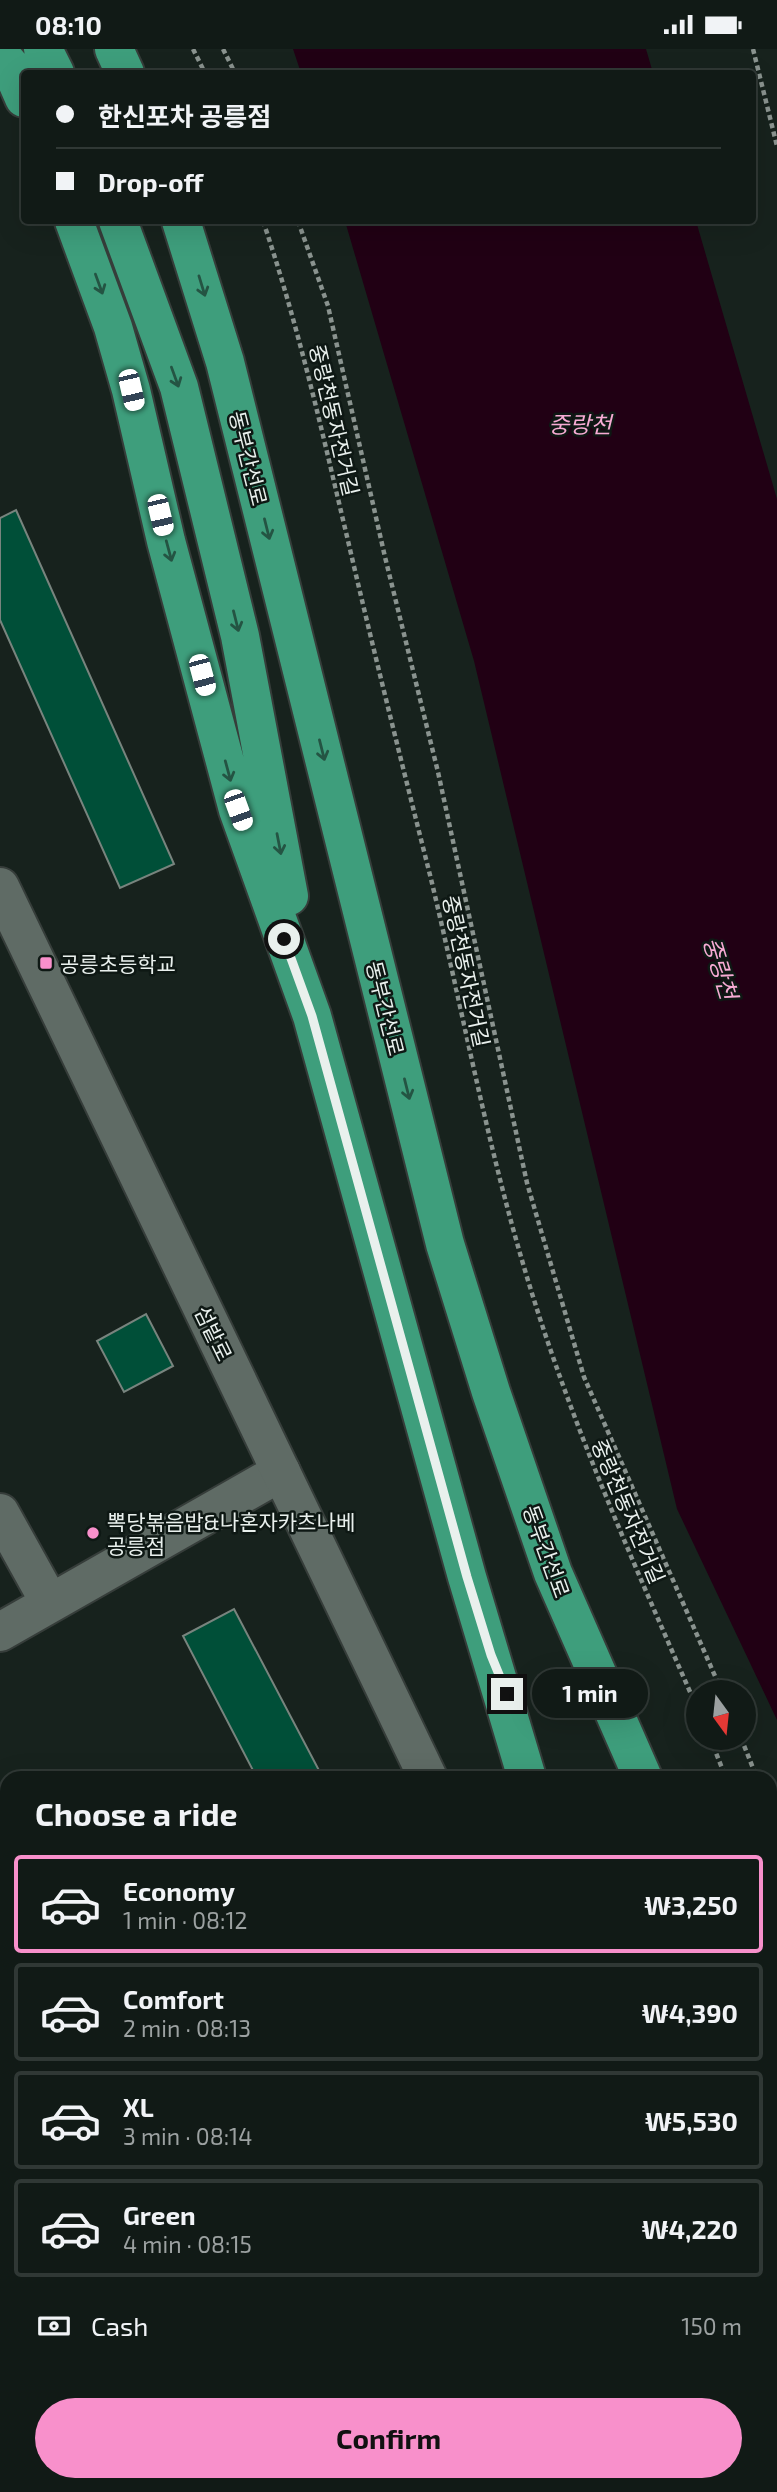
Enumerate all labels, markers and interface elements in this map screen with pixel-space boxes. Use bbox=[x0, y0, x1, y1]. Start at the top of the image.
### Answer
text: 08:10 bbox=[35, 9, 102, 40]
text: 한신포차 공릉점 bbox=[98, 100, 271, 131]
text: Drop-off bbox=[98, 166, 203, 197]
one-way arrow bbox=[93, 273, 106, 295]
one-way arrow bbox=[196, 274, 209, 296]
street label: 중랑천동자전거길 bbox=[305, 342, 365, 498]
one-way arrow bbox=[170, 365, 182, 387]
car bbox=[117, 367, 146, 413]
street label: 동부간선로 bbox=[225, 408, 273, 508]
water label: 중랑천 bbox=[548, 410, 615, 438]
car bbox=[146, 492, 175, 538]
one-way arrow bbox=[261, 517, 274, 540]
one-way arrow bbox=[163, 539, 176, 562]
one-way arrow bbox=[230, 609, 243, 632]
car bbox=[187, 652, 218, 698]
one-way arrow bbox=[316, 738, 329, 761]
one-way arrow bbox=[222, 759, 235, 782]
car bbox=[221, 787, 256, 833]
one-way arrow bbox=[273, 832, 287, 855]
street label: 중랑천동자전거길 bbox=[439, 893, 495, 1049]
route start bbox=[268, 923, 300, 955]
water label: 중랑천 bbox=[698, 934, 744, 1005]
place label: 공릉초등학교 bbox=[60, 951, 176, 976]
marker: 공릉초등학교 bbox=[38, 955, 54, 971]
street label: 동부간선로 bbox=[362, 958, 410, 1058]
one-way arrow bbox=[401, 1077, 414, 1100]
street label: 섬밭로 bbox=[190, 1301, 238, 1365]
street label: 중랑천동자전거길 bbox=[587, 1435, 671, 1587]
street label: 동부간선로 bbox=[519, 1501, 575, 1601]
place label: 뽁당볶음밥&나혼자카츠나베 공릉점 bbox=[107, 1509, 355, 1558]
marker: 뽁당볶음밥&나혼자카츠나베 공릉점 bbox=[85, 1525, 101, 1541]
callout: 1 min bbox=[532, 1669, 647, 1719]
route end bbox=[491, 1678, 523, 1710]
text: 1 min bbox=[562, 1679, 618, 1707]
north arrow bbox=[686, 1680, 756, 1750]
map controls bbox=[686, 1680, 756, 1750]
text: Choose a ride bbox=[35, 1794, 238, 1832]
icon: car bbox=[39, 1873, 102, 1936]
text: Economy bbox=[123, 1875, 235, 1906]
text: ₩3,250 bbox=[644, 1889, 738, 1920]
text: 1 min · 08:12 bbox=[123, 1906, 248, 1934]
icon: car bbox=[39, 1981, 102, 2044]
text: Comfort bbox=[123, 1983, 224, 2014]
text: ₩4,390 bbox=[642, 1997, 738, 2028]
text: 2 min · 08:13 bbox=[123, 2014, 251, 2042]
icon: car bbox=[39, 2089, 102, 2152]
text: XL bbox=[123, 2091, 154, 2122]
text: ₩5,530 bbox=[645, 2105, 738, 2136]
text: 3 min · 08:14 bbox=[123, 2122, 252, 2150]
icon: car bbox=[39, 2197, 102, 2260]
text: Green bbox=[123, 2199, 196, 2230]
text: ₩4,220 bbox=[642, 2213, 738, 2244]
text: 4 min · 08:15 bbox=[123, 2230, 252, 2258]
icon: cash bbox=[35, 2307, 73, 2345]
text: Cash bbox=[91, 2310, 148, 2341]
text: 150 m bbox=[681, 2312, 742, 2340]
button: Confirm bbox=[35, 2398, 742, 2478]

